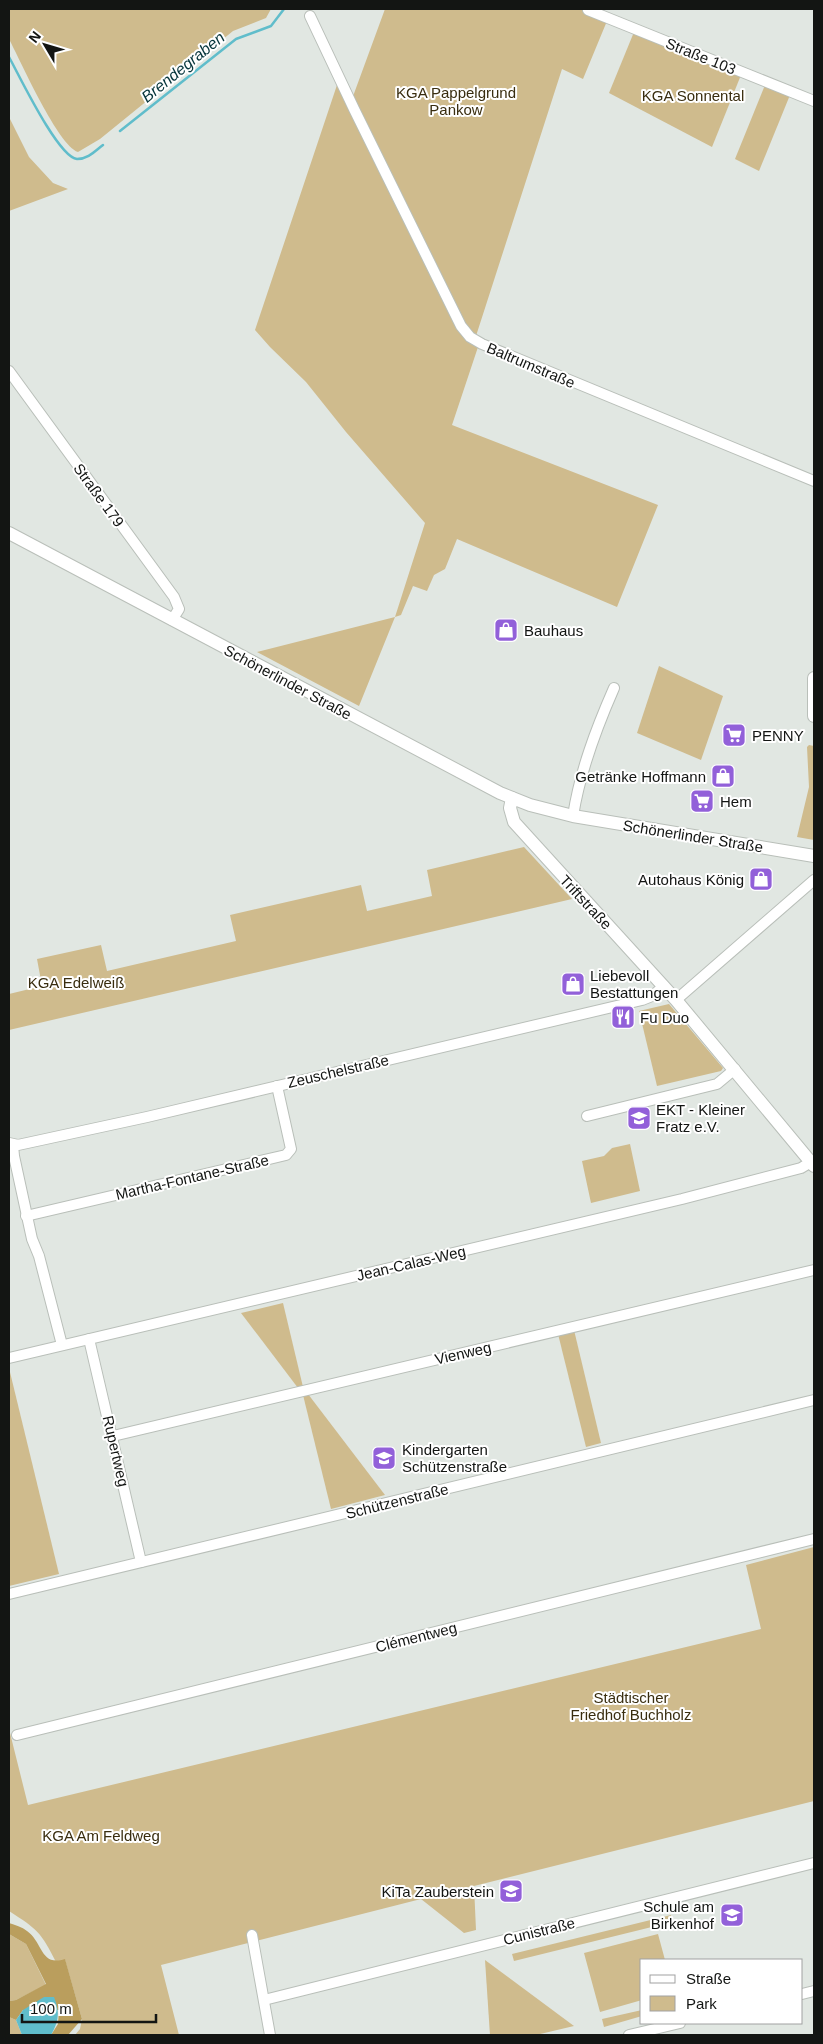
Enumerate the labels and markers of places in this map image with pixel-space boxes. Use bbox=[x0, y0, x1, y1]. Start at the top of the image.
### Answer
shop icon: Bauhaus bbox=[493, 617, 519, 643]
place label: Bauhaus bbox=[524, 622, 583, 639]
supermarket icon: PENNY bbox=[721, 722, 747, 748]
place label: PENNY bbox=[752, 727, 804, 744]
shop icon: Getränke Hoffmann bbox=[710, 763, 736, 789]
place label: Getränke Hoffmann bbox=[575, 768, 706, 785]
supermarket icon: Hem bbox=[689, 788, 715, 814]
place label: Hem bbox=[720, 793, 752, 810]
shop icon: Autohaus König bbox=[748, 866, 774, 892]
place label: Autohaus König bbox=[638, 871, 744, 888]
place label: Liebevoll Bestattungen bbox=[590, 967, 678, 1001]
shop icon: Liebevoll Bestattungen bbox=[560, 971, 586, 997]
restaurant icon: Fu Duo bbox=[610, 1004, 636, 1030]
place label: Fu Duo bbox=[640, 1009, 689, 1026]
place label: EKT - Kleiner Fratz e.V. bbox=[656, 1101, 745, 1135]
school or university icon: EKT - Kleiner Fratz e.V. bbox=[626, 1105, 652, 1131]
place label: Kindergarten Schützenstraße bbox=[402, 1441, 507, 1475]
school or university icon: Kindergarten Schützenstraße bbox=[371, 1445, 397, 1471]
school or university icon: KiTa Zauberstein bbox=[498, 1878, 524, 1904]
place label: KiTa Zauberstein bbox=[381, 1883, 494, 1900]
place label: Schule am Birkenhof bbox=[643, 1898, 715, 1932]
school or university icon: Schule am Birkenhof bbox=[719, 1902, 745, 1928]

